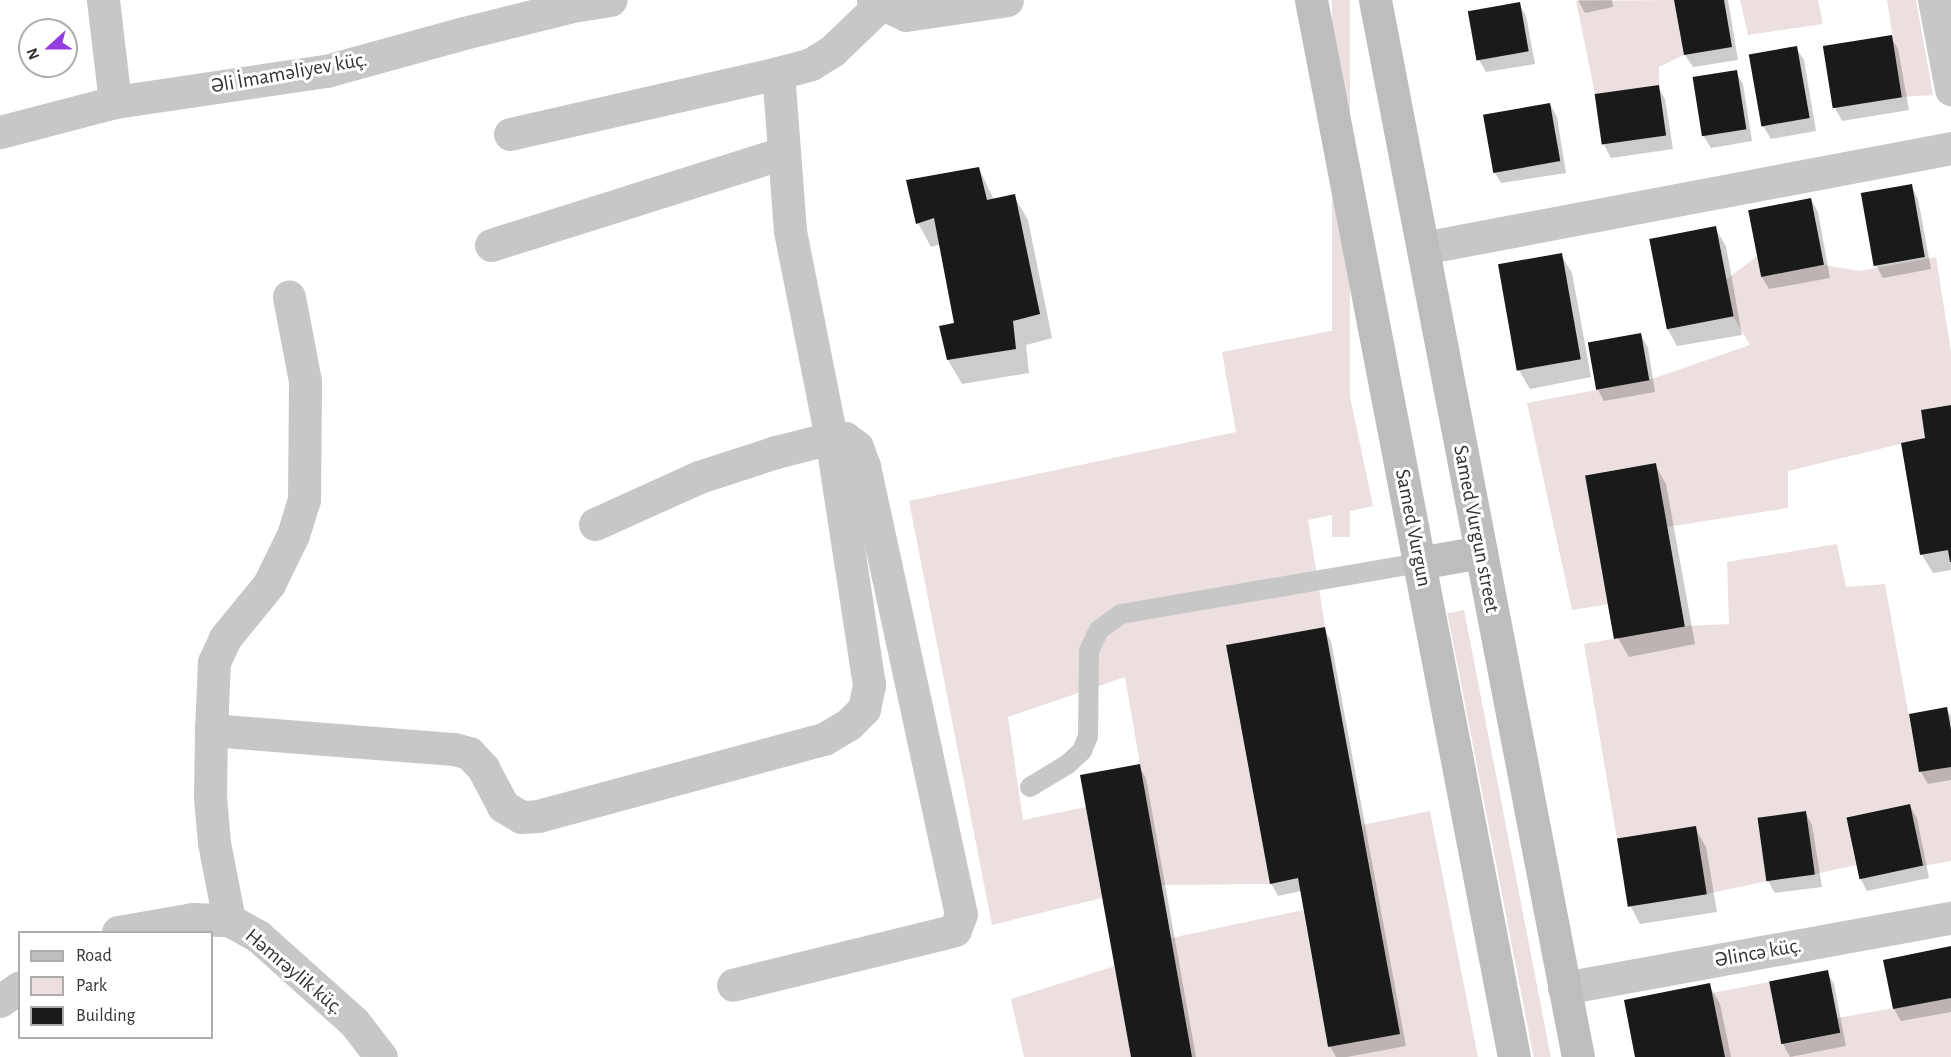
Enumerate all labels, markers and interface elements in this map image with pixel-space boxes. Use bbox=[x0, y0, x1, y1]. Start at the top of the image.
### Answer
north arrow bbox=[18, 18, 78, 78]
text: N bbox=[24, 46, 43, 62]
street label: Əli İmaməliyev küç. bbox=[209, 47, 369, 99]
street label: Samed Vurgun street bbox=[1447, 443, 1505, 615]
street label: Samed Vurgun bbox=[1389, 467, 1437, 589]
street label: Həmrəylik küç. bbox=[240, 924, 348, 1020]
legend bbox=[18, 931, 213, 1039]
street label: Əlincə küç. bbox=[1713, 933, 1803, 973]
text: Road bbox=[76, 947, 112, 965]
text: Park bbox=[76, 977, 107, 995]
text: Building bbox=[76, 1007, 135, 1025]

